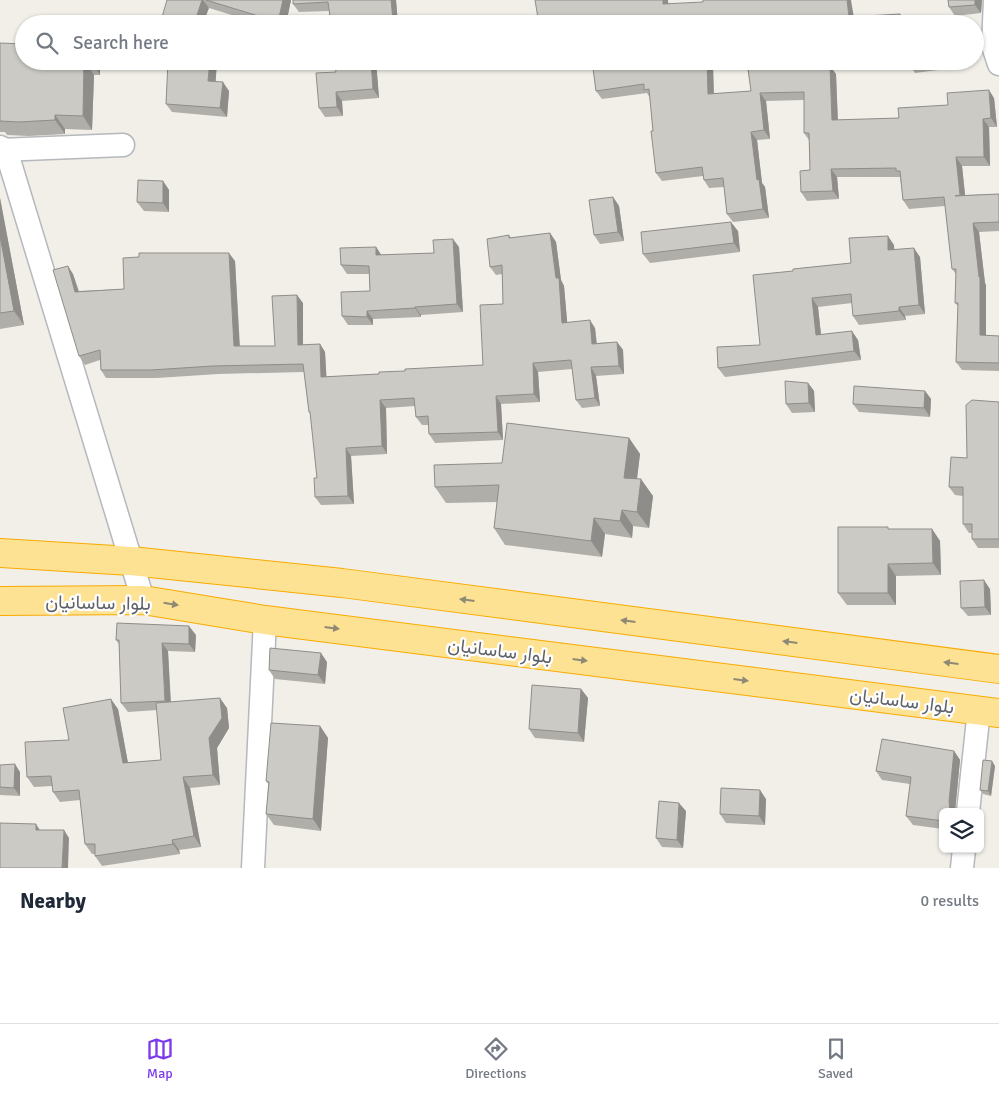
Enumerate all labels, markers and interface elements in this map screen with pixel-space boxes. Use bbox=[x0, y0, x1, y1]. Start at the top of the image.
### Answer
search box bbox=[15, 15, 984, 70]
icon: search bbox=[33, 29, 61, 57]
text: Search here bbox=[73, 31, 169, 55]
street label: بلوار ساسانیان bbox=[45, 590, 151, 616]
one-way arrow bbox=[459, 596, 475, 604]
one-way arrow bbox=[163, 601, 179, 609]
one-way arrow bbox=[620, 617, 636, 625]
one-way arrow bbox=[324, 624, 340, 632]
street label: بلوار ساسانیان bbox=[446, 633, 554, 669]
one-way arrow bbox=[781, 638, 797, 646]
one-way arrow bbox=[572, 656, 588, 664]
one-way arrow bbox=[942, 659, 958, 667]
one-way arrow bbox=[733, 676, 749, 684]
street label: بلوار ساسانیان bbox=[848, 683, 956, 719]
map controls bbox=[939, 808, 984, 853]
button: layers bbox=[939, 808, 984, 853]
text: Nearby bbox=[20, 888, 86, 914]
text: 0 results bbox=[920, 891, 979, 911]
tab: Map bbox=[146, 1035, 174, 1082]
tab: Directions bbox=[465, 1035, 526, 1082]
tab: Saved bbox=[818, 1035, 853, 1082]

